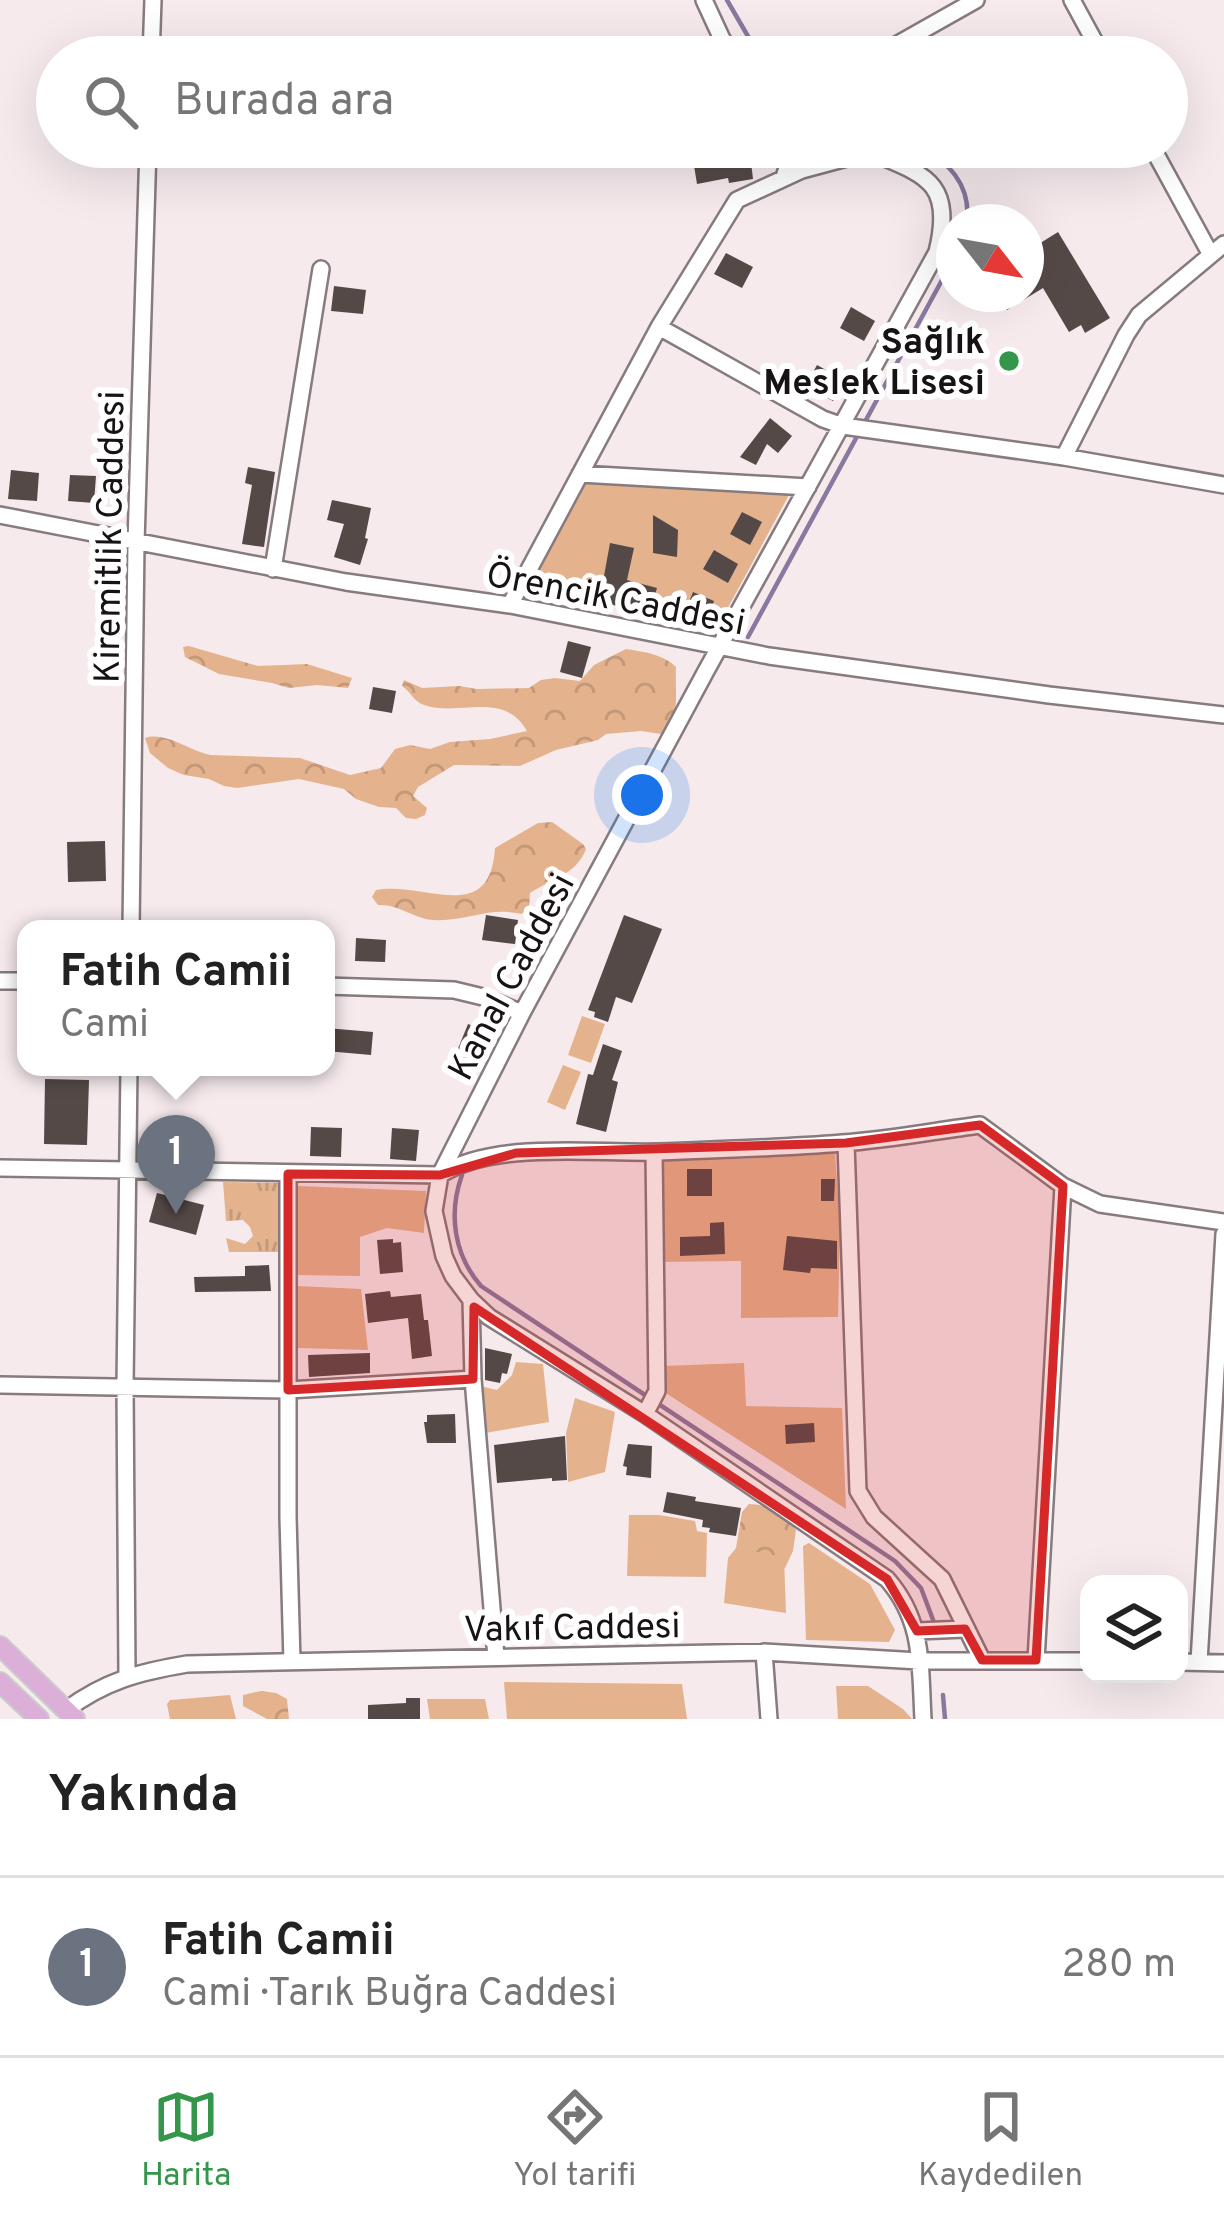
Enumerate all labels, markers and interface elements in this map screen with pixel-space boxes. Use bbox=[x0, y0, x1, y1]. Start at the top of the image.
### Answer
search box bbox=[36, 36, 1188, 168]
icon: search bbox=[78, 69, 144, 135]
text: Burada ara bbox=[174, 74, 394, 131]
north arrow bbox=[936, 204, 1044, 312]
place label: Sağlık Meslek Lisesi bbox=[763, 321, 985, 408]
marker: Sağlık Meslek Lisesi bbox=[996, 348, 1022, 374]
street label: Kiremitlik Caddesi bbox=[86, 390, 138, 684]
street label: Örencik Caddesi bbox=[482, 552, 749, 649]
your location bbox=[612, 765, 672, 825]
street label: Kanal Caddesi bbox=[440, 866, 587, 1089]
popup bbox=[17, 920, 335, 1076]
text: Fatih Camii bbox=[60, 945, 292, 1002]
text: Cami bbox=[60, 1002, 149, 1051]
pin: 1 bbox=[137, 1115, 215, 1214]
map controls bbox=[1080, 1575, 1188, 1683]
button: layers bbox=[1080, 1575, 1188, 1683]
street label: Vakıf Caddesi bbox=[463, 1605, 681, 1655]
text: Yakında bbox=[48, 1765, 239, 1830]
text: Fatih Camii bbox=[162, 1914, 395, 1971]
text: 1 bbox=[79, 1942, 95, 1991]
text: 280 m bbox=[1061, 1942, 1176, 1991]
text: Cami · Tarık Buğra Caddesi bbox=[162, 1971, 617, 2020]
tab: Harita bbox=[141, 2084, 231, 2198]
tab: Yol tarifi bbox=[513, 2084, 636, 2198]
tab: Kaydedilen bbox=[918, 2084, 1083, 2198]

